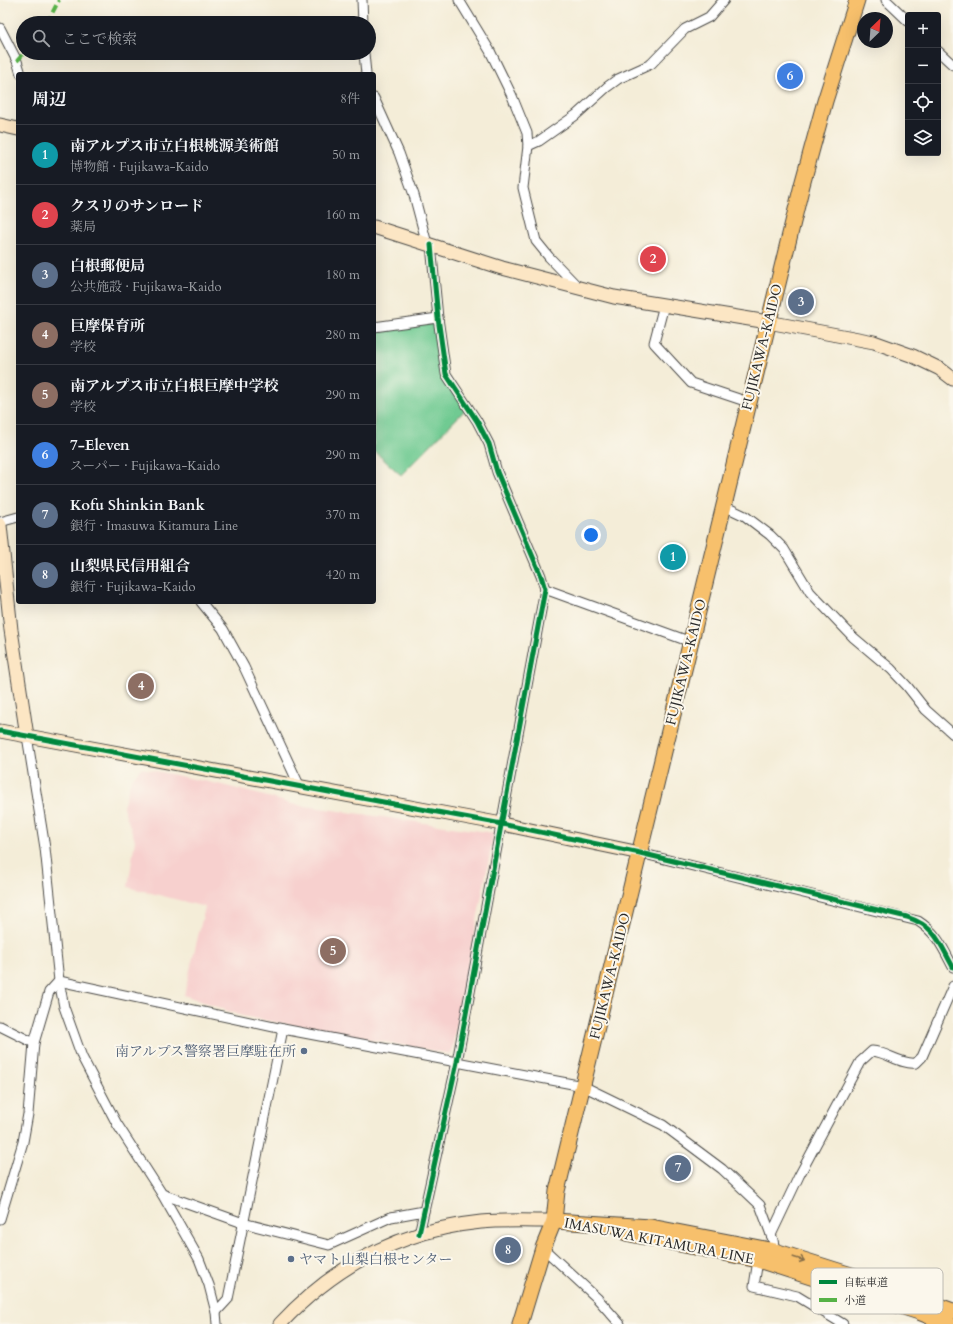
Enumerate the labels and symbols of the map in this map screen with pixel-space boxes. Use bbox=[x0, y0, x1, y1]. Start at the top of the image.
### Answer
north arrow bbox=[857, 12, 893, 48]
pin: 6 bbox=[777, 61, 803, 91]
pin: 2 bbox=[640, 244, 666, 274]
street label: FUJIKAWA-KAIDO bbox=[737, 282, 787, 412]
pin: 3 bbox=[788, 287, 814, 317]
your location bbox=[581, 525, 601, 545]
pin: 1 bbox=[660, 542, 686, 572]
street label: FUJIKAWA-KAIDO bbox=[661, 597, 711, 727]
pin: 4 bbox=[128, 671, 154, 701]
street label: FUJIKAWA-KAIDO bbox=[585, 911, 635, 1041]
pin: 5 bbox=[320, 936, 346, 966]
place label: 南アルプス警察署巨摩駐在所 bbox=[115, 1042, 296, 1061]
marker: 南アルプス警察署巨摩駐在所 bbox=[299, 1046, 309, 1056]
pin: 7 bbox=[665, 1153, 691, 1183]
street label: IMASUWA KITAMURA LINE bbox=[563, 1213, 756, 1269]
pin: 8 bbox=[495, 1235, 521, 1265]
place label: ヤマト山梨白根センター bbox=[299, 1250, 452, 1269]
marker: ヤマト山梨白根センター bbox=[286, 1254, 296, 1264]
one-way arrow bbox=[792, 1256, 805, 1263]
legend bbox=[811, 1268, 943, 1314]
text: 自転車道 bbox=[844, 1275, 888, 1290]
text: 小道 bbox=[844, 1293, 866, 1308]

